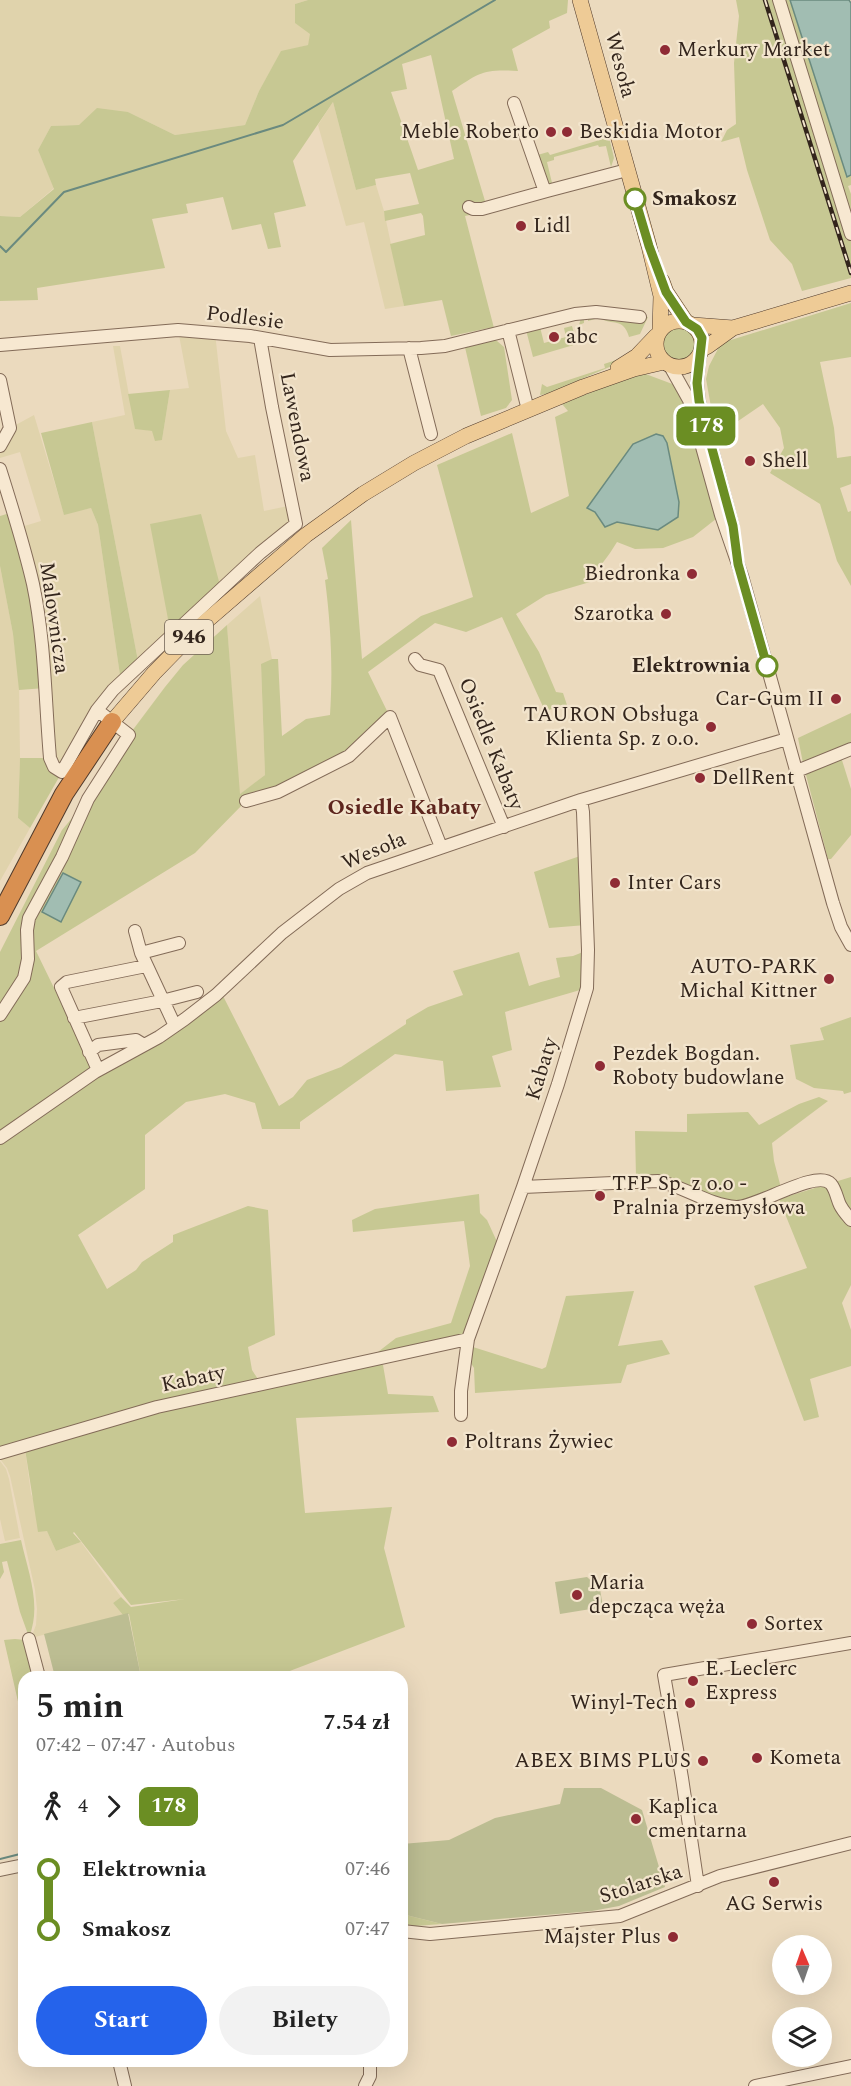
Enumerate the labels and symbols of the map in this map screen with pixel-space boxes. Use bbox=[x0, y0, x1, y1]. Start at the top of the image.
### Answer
street label: Wesoła bbox=[596, 28, 644, 102]
place label: Merkury Market bbox=[677, 34, 830, 66]
marker: Merkury Market bbox=[658, 43, 672, 57]
place label: Meble Roberto bbox=[401, 116, 539, 148]
place label: Beskidia Motor bbox=[579, 116, 723, 148]
marker: Meble Roberto bbox=[544, 125, 558, 139]
marker: Beskidia Motor bbox=[560, 125, 574, 139]
place label: Smakosz bbox=[652, 183, 737, 215]
marker: Smakosz bbox=[624, 188, 646, 210]
place label: Lidl bbox=[533, 210, 571, 242]
marker: Lidl bbox=[514, 219, 528, 233]
street label: Podlesie bbox=[204, 297, 286, 339]
place label: abc bbox=[566, 321, 598, 353]
marker: abc bbox=[547, 330, 561, 344]
street label: Lawendowa bbox=[271, 370, 323, 485]
line badge: 178 bbox=[672, 406, 740, 446]
place label: Shell bbox=[762, 445, 808, 477]
marker: Shell bbox=[743, 454, 757, 468]
place label: Biedronka bbox=[584, 558, 681, 590]
street label: Malownicza bbox=[30, 560, 78, 677]
marker: Biedronka bbox=[685, 567, 699, 581]
place label: Szarotka bbox=[573, 598, 655, 630]
marker: Szarotka bbox=[659, 607, 673, 621]
road number: 946 bbox=[165, 620, 213, 654]
place label: Elektrownia bbox=[631, 650, 750, 682]
marker: Elektrownia bbox=[756, 655, 778, 677]
street label: Osiedle Kabaty bbox=[450, 673, 533, 816]
place label: Car-Gum II bbox=[715, 683, 824, 715]
marker: Car-Gum II bbox=[829, 692, 843, 706]
place label: TAURON Obsługa Klienta Sp. z o.o. bbox=[523, 699, 700, 755]
marker: TAURON Obsługa Klienta Sp. z o.o. bbox=[704, 720, 718, 734]
place label: DellRent bbox=[712, 762, 795, 794]
marker: DellRent bbox=[693, 771, 707, 785]
district label: Osiedle Kabaty bbox=[327, 791, 482, 824]
street label: Wesoła bbox=[337, 823, 412, 879]
place label: Inter Cars bbox=[627, 867, 722, 899]
marker: Inter Cars bbox=[608, 876, 622, 890]
place label: AUTO-PARK Michal Kittner bbox=[679, 951, 817, 1007]
marker: AUTO-PARK Michal Kittner bbox=[822, 972, 836, 986]
street label: Kabaty bbox=[517, 1033, 567, 1105]
place label: Pezdek Bogdan. Roboty budowlane bbox=[612, 1038, 784, 1094]
marker: Pezdek Bogdan. Roboty budowlane bbox=[593, 1059, 607, 1073]
place label: TFP Sp. z o.o - Pralnia przemysłowa bbox=[612, 1168, 806, 1224]
marker: TFP Sp. z o.o - Pralnia przemysłowa bbox=[593, 1189, 607, 1203]
street label: Kabaty bbox=[158, 1356, 229, 1401]
place label: Poltrans Żywiec bbox=[464, 1426, 614, 1458]
marker: Poltrans Żywiec bbox=[445, 1435, 459, 1449]
place label: Maria depcząca węża bbox=[589, 1567, 726, 1623]
marker: Maria depcząca węża bbox=[570, 1588, 584, 1602]
place label: Sortex bbox=[764, 1608, 823, 1640]
marker: Sortex bbox=[745, 1617, 759, 1631]
place label: E. Leclerc Express bbox=[705, 1653, 797, 1709]
marker: E. Leclerc Express bbox=[686, 1674, 700, 1688]
place label: Winyl-Tech bbox=[570, 1687, 678, 1719]
marker: Winyl-Tech bbox=[683, 1696, 697, 1710]
place label: Kometa bbox=[769, 1742, 842, 1774]
place label: ABEX BIMS PLUS bbox=[514, 1745, 691, 1777]
marker: Kometa bbox=[750, 1751, 764, 1765]
marker: ABEX BIMS PLUS bbox=[696, 1754, 710, 1768]
place label: Kaplica cmentarna bbox=[648, 1791, 748, 1847]
marker: Kaplica cmentarna bbox=[629, 1812, 643, 1826]
street label: Stolarska bbox=[595, 1855, 687, 1912]
marker: AG Serwis bbox=[767, 1875, 781, 1889]
place label: AG Serwis bbox=[725, 1888, 823, 1920]
place label: Majster Plus bbox=[544, 1921, 661, 1953]
marker: Majster Plus bbox=[666, 1930, 680, 1944]
north arrow bbox=[772, 1935, 832, 1995]

